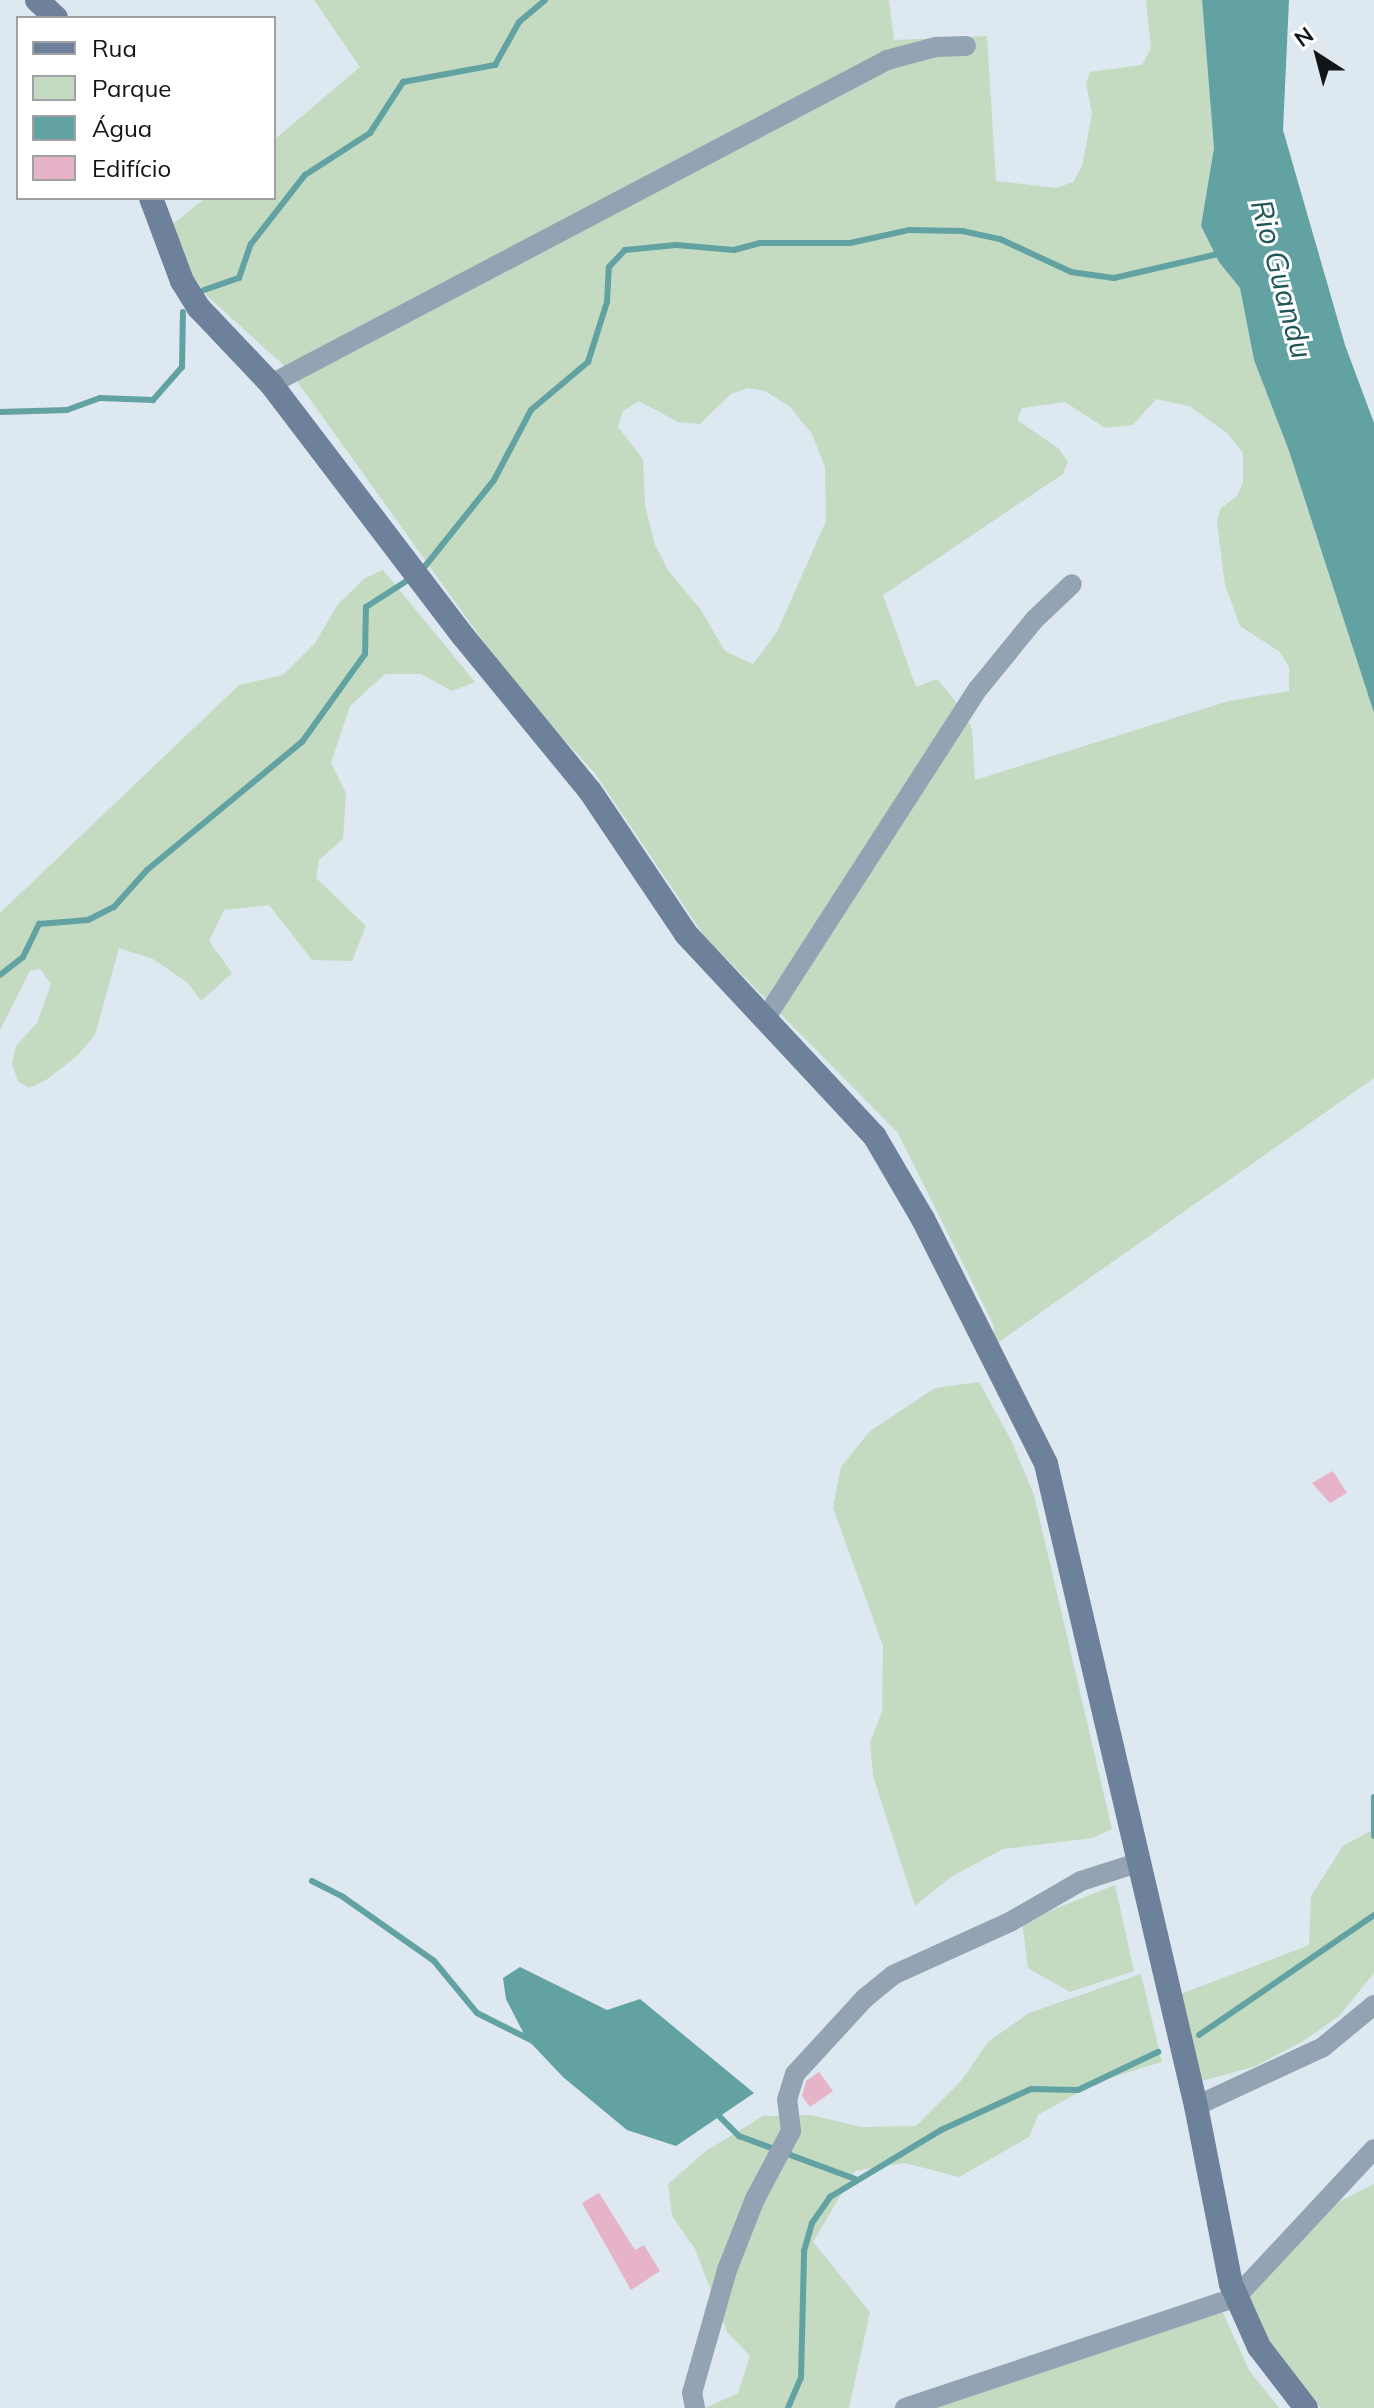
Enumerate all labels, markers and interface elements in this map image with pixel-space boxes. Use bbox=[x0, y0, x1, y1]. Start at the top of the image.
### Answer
legend bbox=[16, 16, 276, 200]
north arrow bbox=[1278, 16, 1358, 96]
text: N bbox=[1289, 20, 1319, 53]
text: Rua bbox=[92, 33, 137, 63]
text: Parque bbox=[92, 73, 171, 103]
text: Água bbox=[92, 113, 152, 143]
text: Edifício bbox=[92, 153, 171, 183]
water label: Rio Guandu bbox=[1244, 196, 1320, 362]

